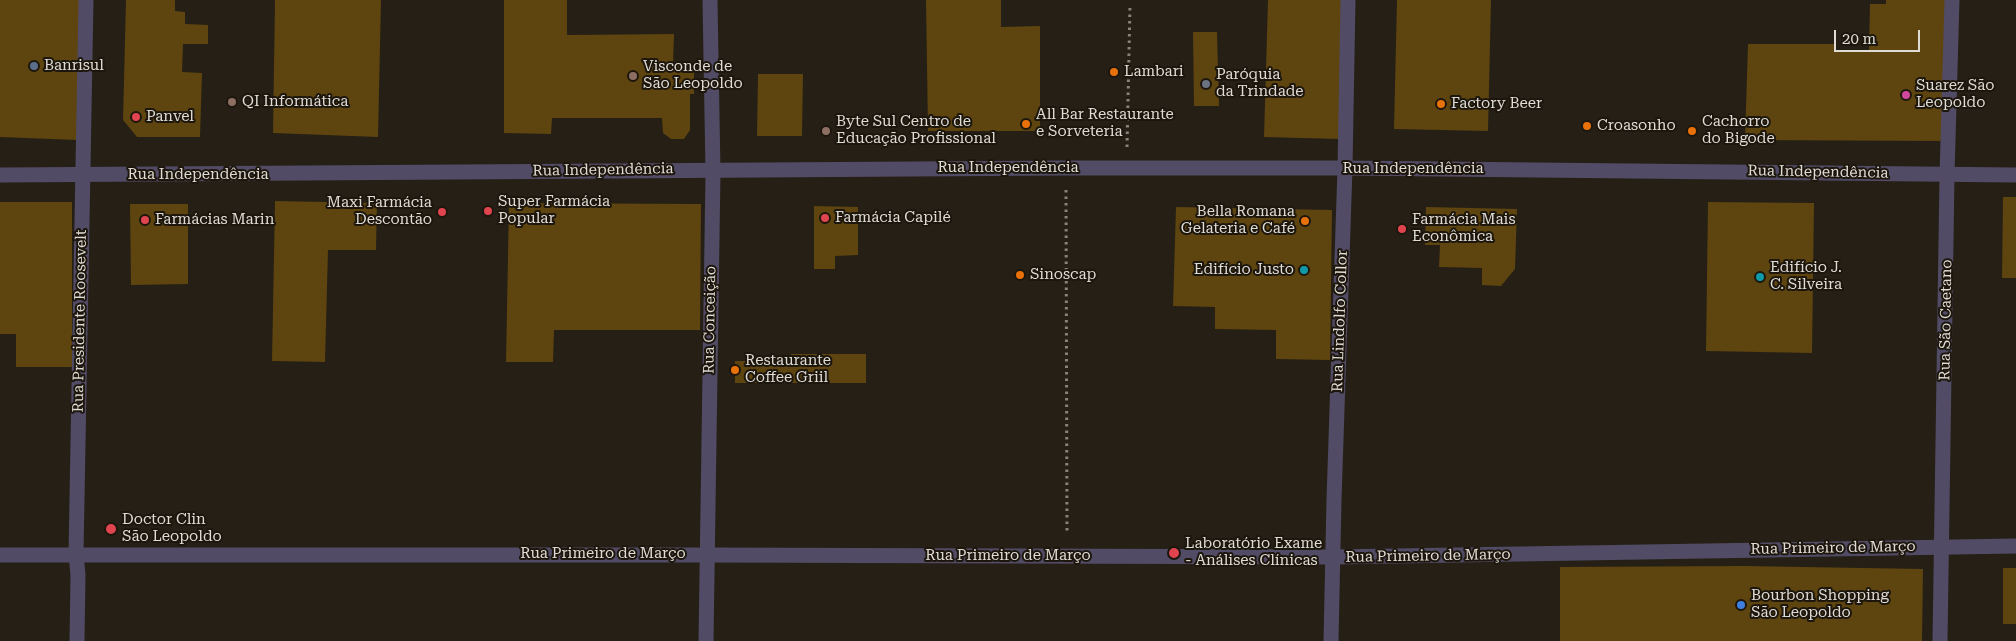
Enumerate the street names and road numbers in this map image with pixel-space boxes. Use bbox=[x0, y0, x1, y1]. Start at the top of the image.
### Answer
street label: Rua Independência bbox=[937, 159, 1079, 177]
street label: Rua Independência bbox=[532, 160, 674, 180]
street label: Rua Independência bbox=[1342, 160, 1484, 178]
street label: Rua Independência bbox=[1747, 162, 1889, 182]
street label: Rua Independência bbox=[127, 166, 269, 184]
street label: Rua Presidente Roosevelt bbox=[69, 229, 91, 413]
street label: Rua Lindolfo Collor bbox=[1329, 250, 1351, 392]
street label: Rua São Caetano bbox=[1936, 259, 1956, 381]
street label: Rua Conceição bbox=[700, 266, 720, 374]
street label: Rua Primeiro de Março bbox=[1750, 538, 1916, 558]
street label: Rua Primeiro de Março bbox=[520, 545, 686, 563]
street label: Rua Primeiro de Março bbox=[1345, 546, 1511, 566]
street label: Rua Primeiro de Março bbox=[925, 547, 1091, 565]

